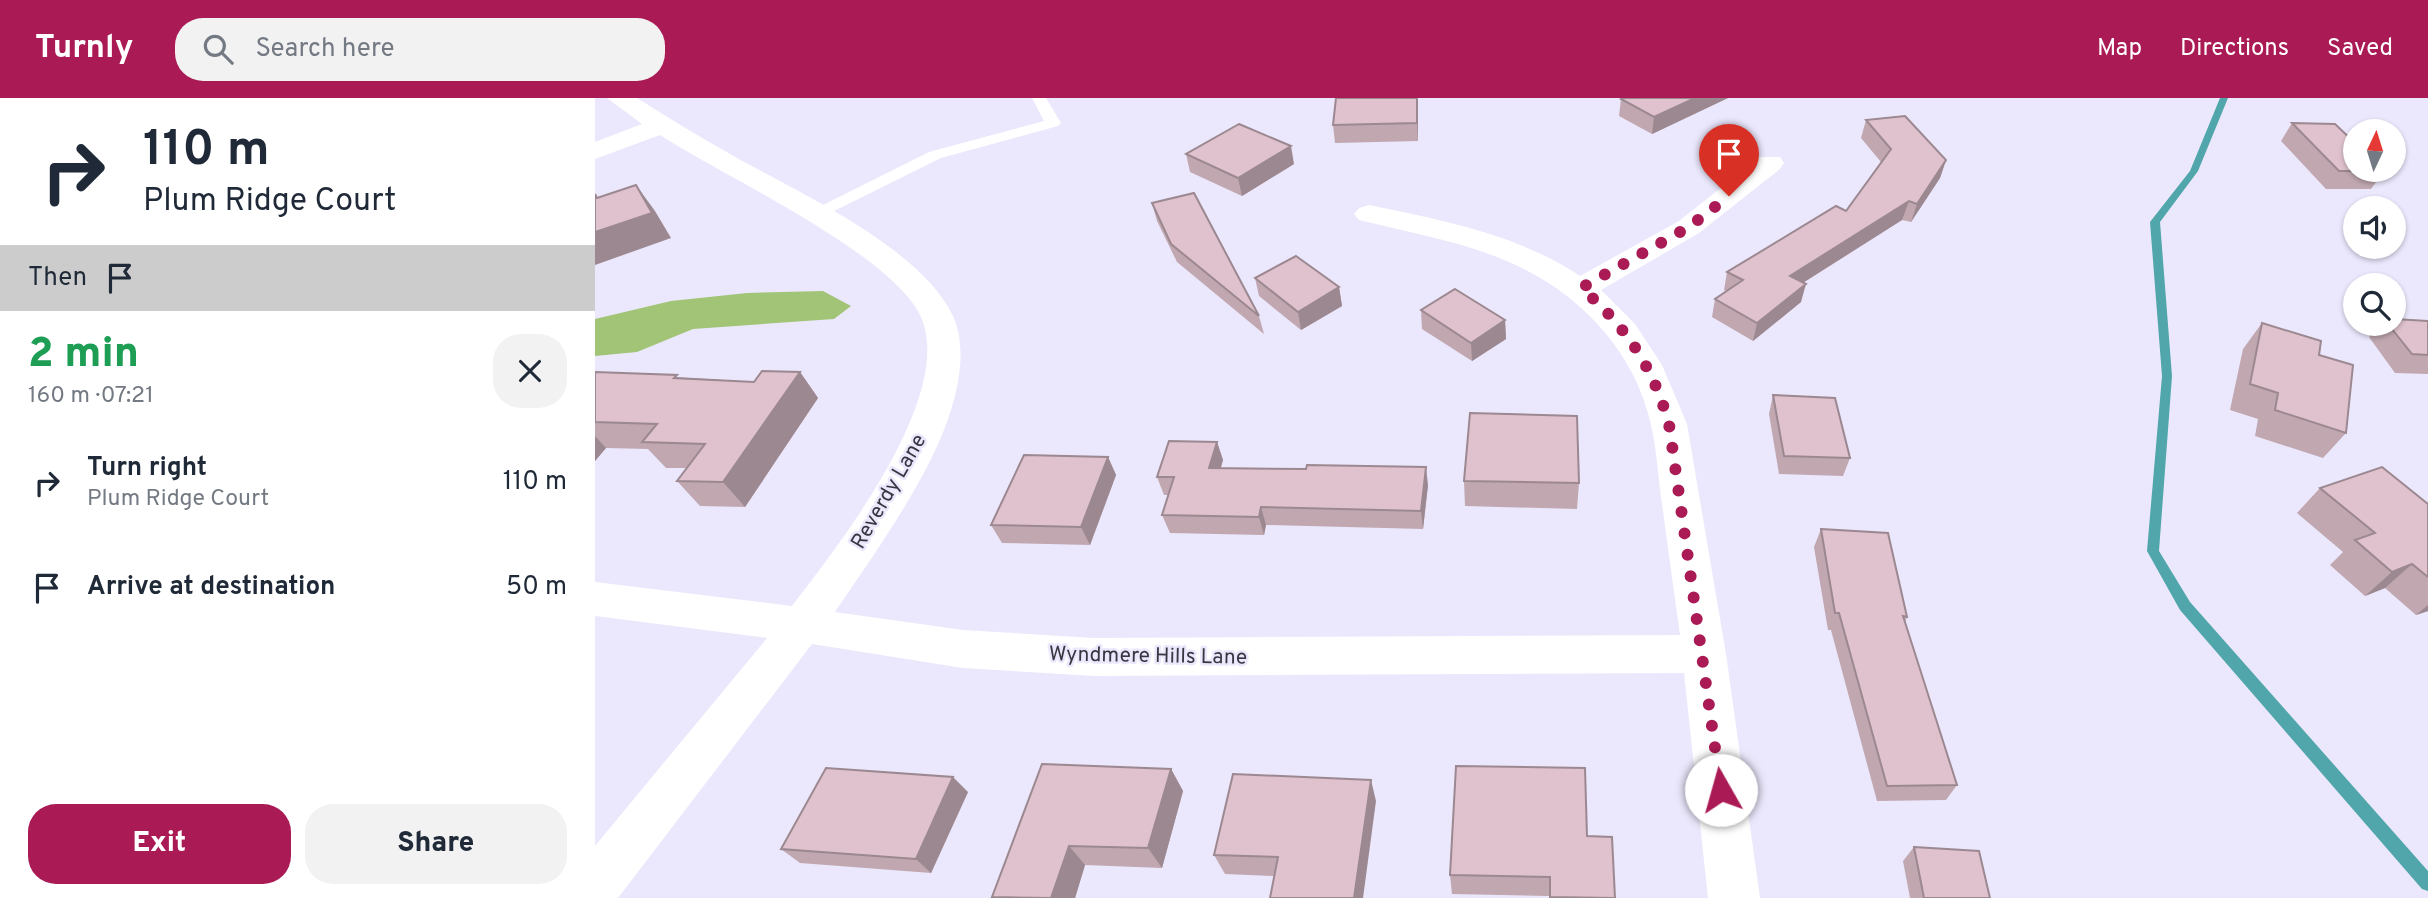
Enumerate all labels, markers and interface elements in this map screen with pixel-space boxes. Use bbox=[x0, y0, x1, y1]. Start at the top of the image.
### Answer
search box bbox=[175, 18, 665, 81]
text: Turnly bbox=[35, 28, 133, 70]
icon: search bbox=[199, 30, 237, 68]
text: Search here bbox=[255, 33, 394, 66]
text: Map bbox=[2097, 34, 2142, 64]
text: Directions bbox=[2180, 34, 2289, 64]
text: Saved bbox=[2327, 34, 2393, 64]
north arrow bbox=[2343, 119, 2406, 182]
map controls bbox=[2343, 119, 2406, 336]
text: 110 m bbox=[143, 121, 270, 183]
pin bbox=[1699, 124, 1759, 196]
icon: right bbox=[28, 126, 119, 217]
icon: arrive bbox=[1710, 135, 1748, 173]
text: Plum Ridge Court bbox=[143, 182, 396, 222]
button: sound bbox=[2343, 196, 2406, 259]
icon: arrive bbox=[101, 259, 139, 297]
text: Then bbox=[28, 262, 87, 295]
button: search bbox=[2343, 273, 2406, 336]
text: 2 min bbox=[28, 329, 139, 382]
button: close bbox=[493, 334, 567, 408]
text: 160 m · 07:21 bbox=[28, 382, 154, 411]
street label: Reverdy Lane bbox=[845, 429, 933, 554]
text: Turn right bbox=[87, 452, 207, 485]
icon: right bbox=[28, 464, 66, 502]
text: 110 m bbox=[503, 466, 567, 499]
text: Plum Ridge Court bbox=[87, 485, 269, 514]
icon: arrive bbox=[28, 569, 66, 607]
text: Arrive at destination bbox=[87, 571, 335, 604]
text: 50 m bbox=[506, 571, 567, 604]
street label: Wyndmere Hills Lane bbox=[1049, 641, 1247, 672]
position arrow bbox=[1684, 753, 1758, 827]
button: Exit bbox=[28, 804, 291, 884]
button: Share bbox=[305, 804, 567, 884]

